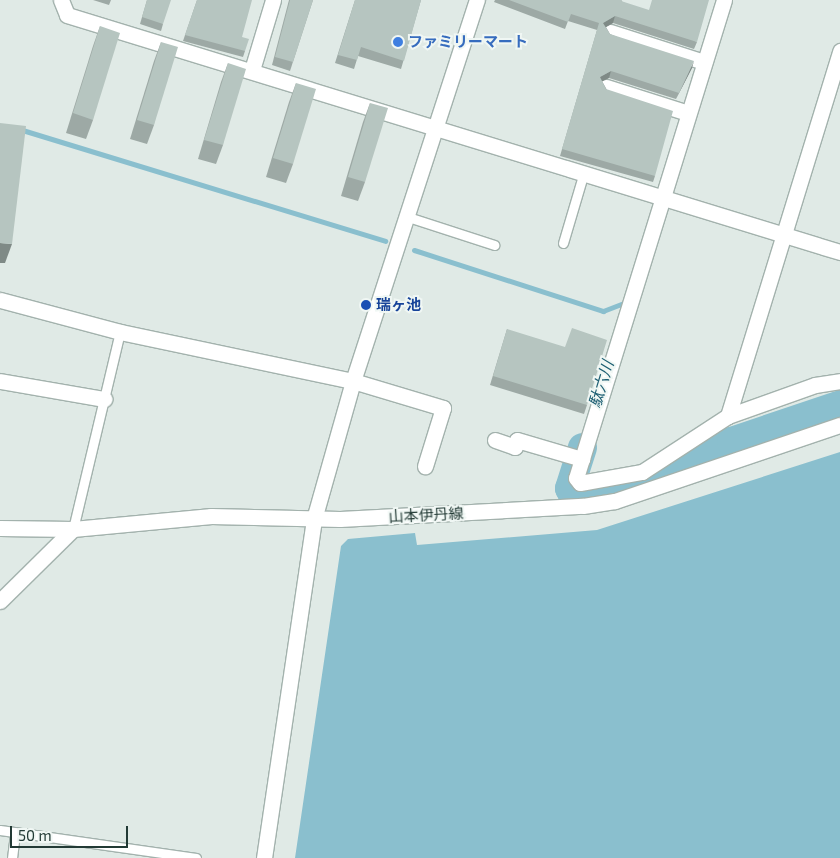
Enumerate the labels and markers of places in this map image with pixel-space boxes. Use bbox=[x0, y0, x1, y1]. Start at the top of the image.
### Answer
place label: ファミリーマート bbox=[408, 33, 528, 51]
marker: ファミリーマート bbox=[392, 36, 404, 48]
place label: 瑞ヶ池 bbox=[376, 296, 421, 314]
marker: 瑞ヶ池 bbox=[360, 299, 372, 311]

